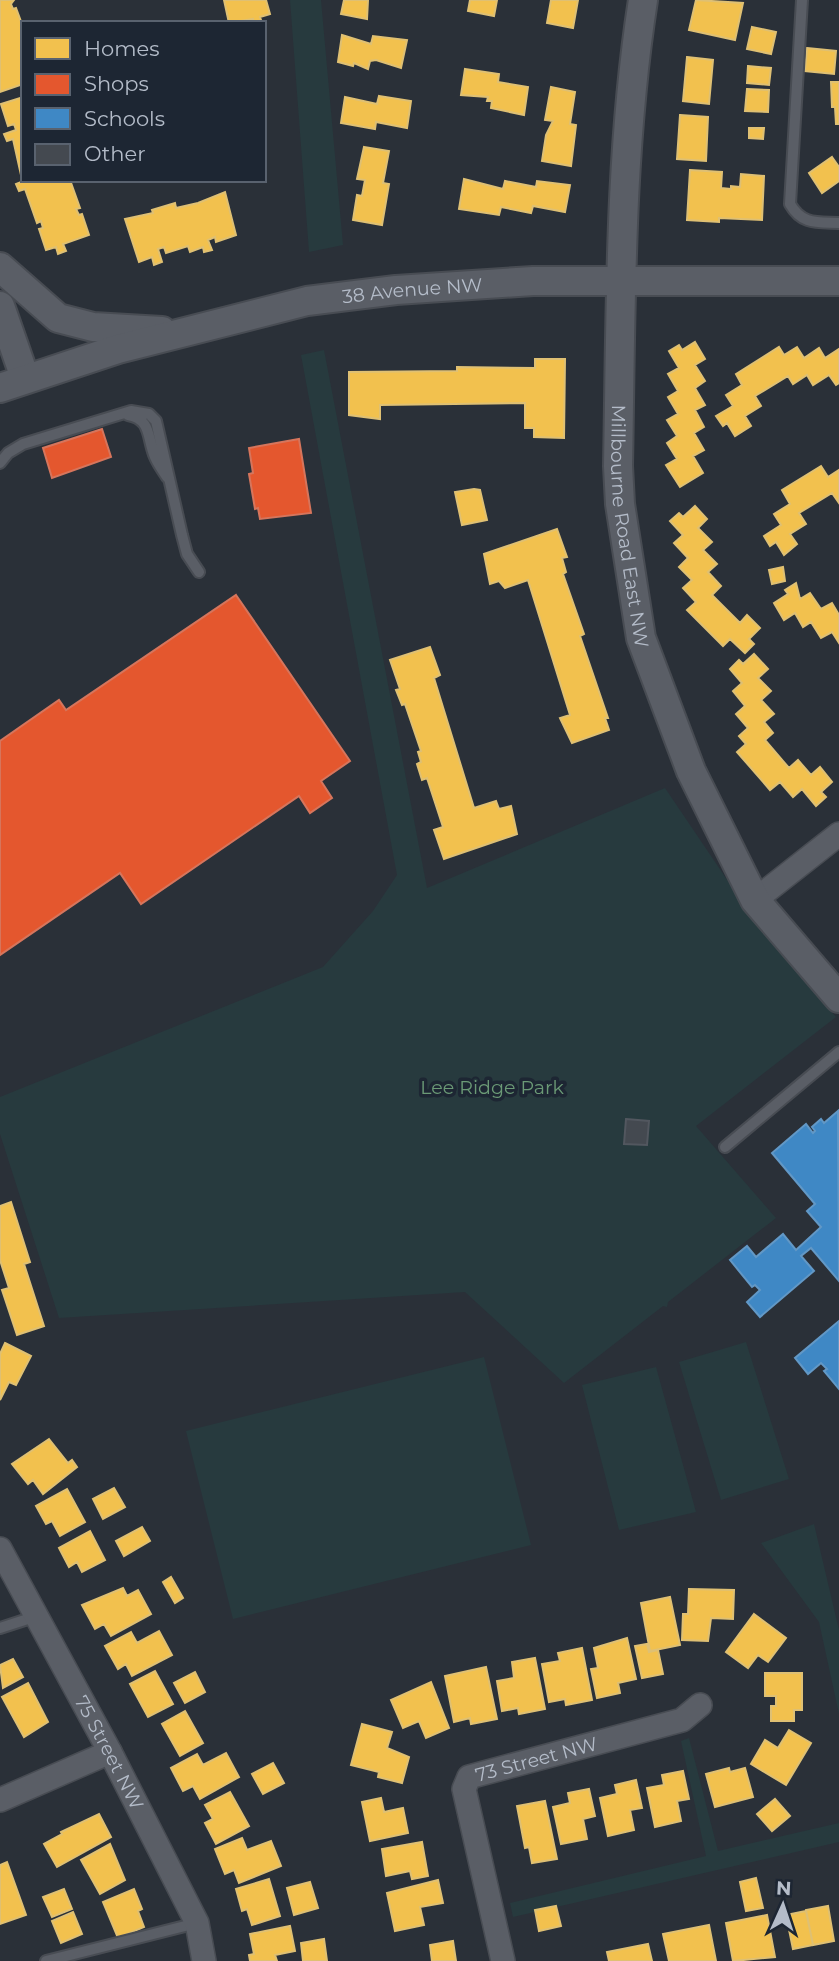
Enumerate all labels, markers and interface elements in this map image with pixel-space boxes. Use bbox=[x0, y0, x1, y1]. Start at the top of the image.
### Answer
legend bbox=[21, 21, 266, 182]
text: Homes bbox=[84, 36, 159, 61]
text: Shops bbox=[84, 71, 149, 96]
text: Schools bbox=[84, 106, 165, 131]
text: Other bbox=[84, 141, 146, 166]
street label: 38 Avenue NW bbox=[341, 273, 483, 308]
street label: Millbourne Road East NW bbox=[606, 404, 654, 649]
park label: Lee Ridge Park bbox=[420, 1076, 564, 1099]
street label: 75 Street NW bbox=[70, 1692, 149, 1813]
street label: 73 Street NW bbox=[473, 1732, 600, 1786]
north arrow bbox=[748, 1870, 818, 1940]
text: N bbox=[776, 1877, 792, 1900]

